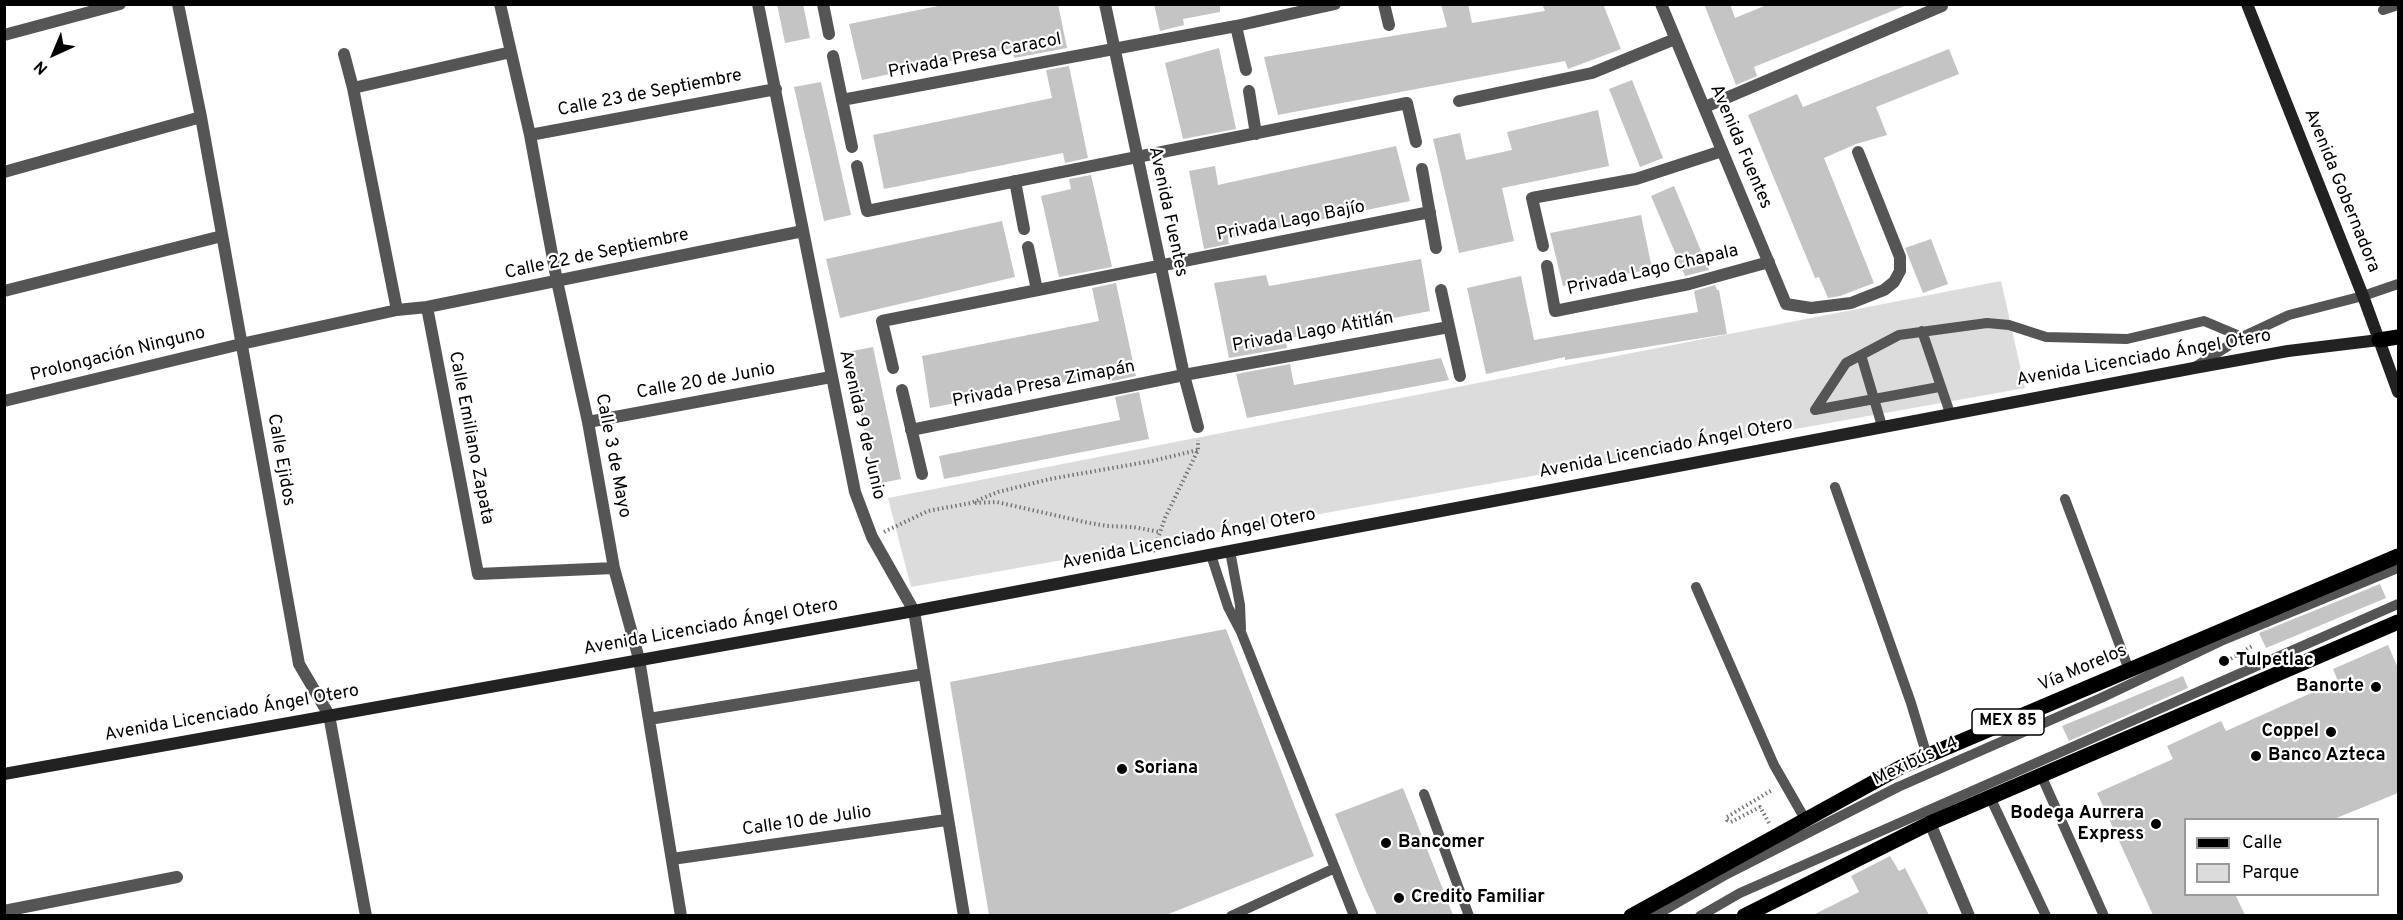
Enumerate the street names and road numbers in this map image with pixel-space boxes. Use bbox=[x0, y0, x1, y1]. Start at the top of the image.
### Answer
street label: Privada Presa Caracol bbox=[886, 30, 1064, 84]
street label: Calle 23 de Septiembre bbox=[556, 66, 744, 122]
street label: Avenida Fuentes bbox=[1704, 82, 1776, 212]
street label: Avenida Gobernadora bbox=[2298, 106, 2384, 276]
street label: Avenida Fuentes bbox=[1143, 145, 1191, 279]
street label: Privada Lago Bajío bbox=[1215, 197, 1367, 247]
street label: Calle 22 de Septiembre bbox=[503, 225, 691, 285]
street label: Privada Lago Chapala bbox=[1565, 241, 1741, 301]
street label: Privada Lago Atitlán bbox=[1231, 308, 1395, 358]
street label: Prolongación Ninguno bbox=[28, 323, 208, 387]
street label: Avenida Licenciado Ángel Otero bbox=[2015, 326, 2273, 392]
street label: Avenida 9 de Junio bbox=[833, 348, 889, 502]
street label: Calle Emiliano Zapata bbox=[443, 350, 497, 526]
street label: Privada Presa Zimapán bbox=[951, 357, 1137, 413]
street label: Calle 20 de Junio bbox=[635, 359, 777, 405]
street label: Calle 3 de Mayo bbox=[589, 392, 635, 520]
street label: Calle Ejidos bbox=[261, 412, 299, 508]
street label: Avenida Licenciado Ángel Otero bbox=[1537, 414, 1795, 484]
street label: Avenida Licenciado Ángel Otero bbox=[1060, 505, 1318, 575]
street label: Avenida Licenciado Ángel Otero bbox=[582, 595, 840, 661]
street label: Vía Morelos bbox=[2036, 641, 2130, 697]
street label: Avenida Licenciado Ángel Otero bbox=[103, 681, 361, 747]
road number: MEX 85 bbox=[1972, 709, 2044, 735]
street label: Mexibús L4 bbox=[1870, 733, 1962, 791]
street label: Calle 10 de Julio bbox=[741, 802, 873, 842]

